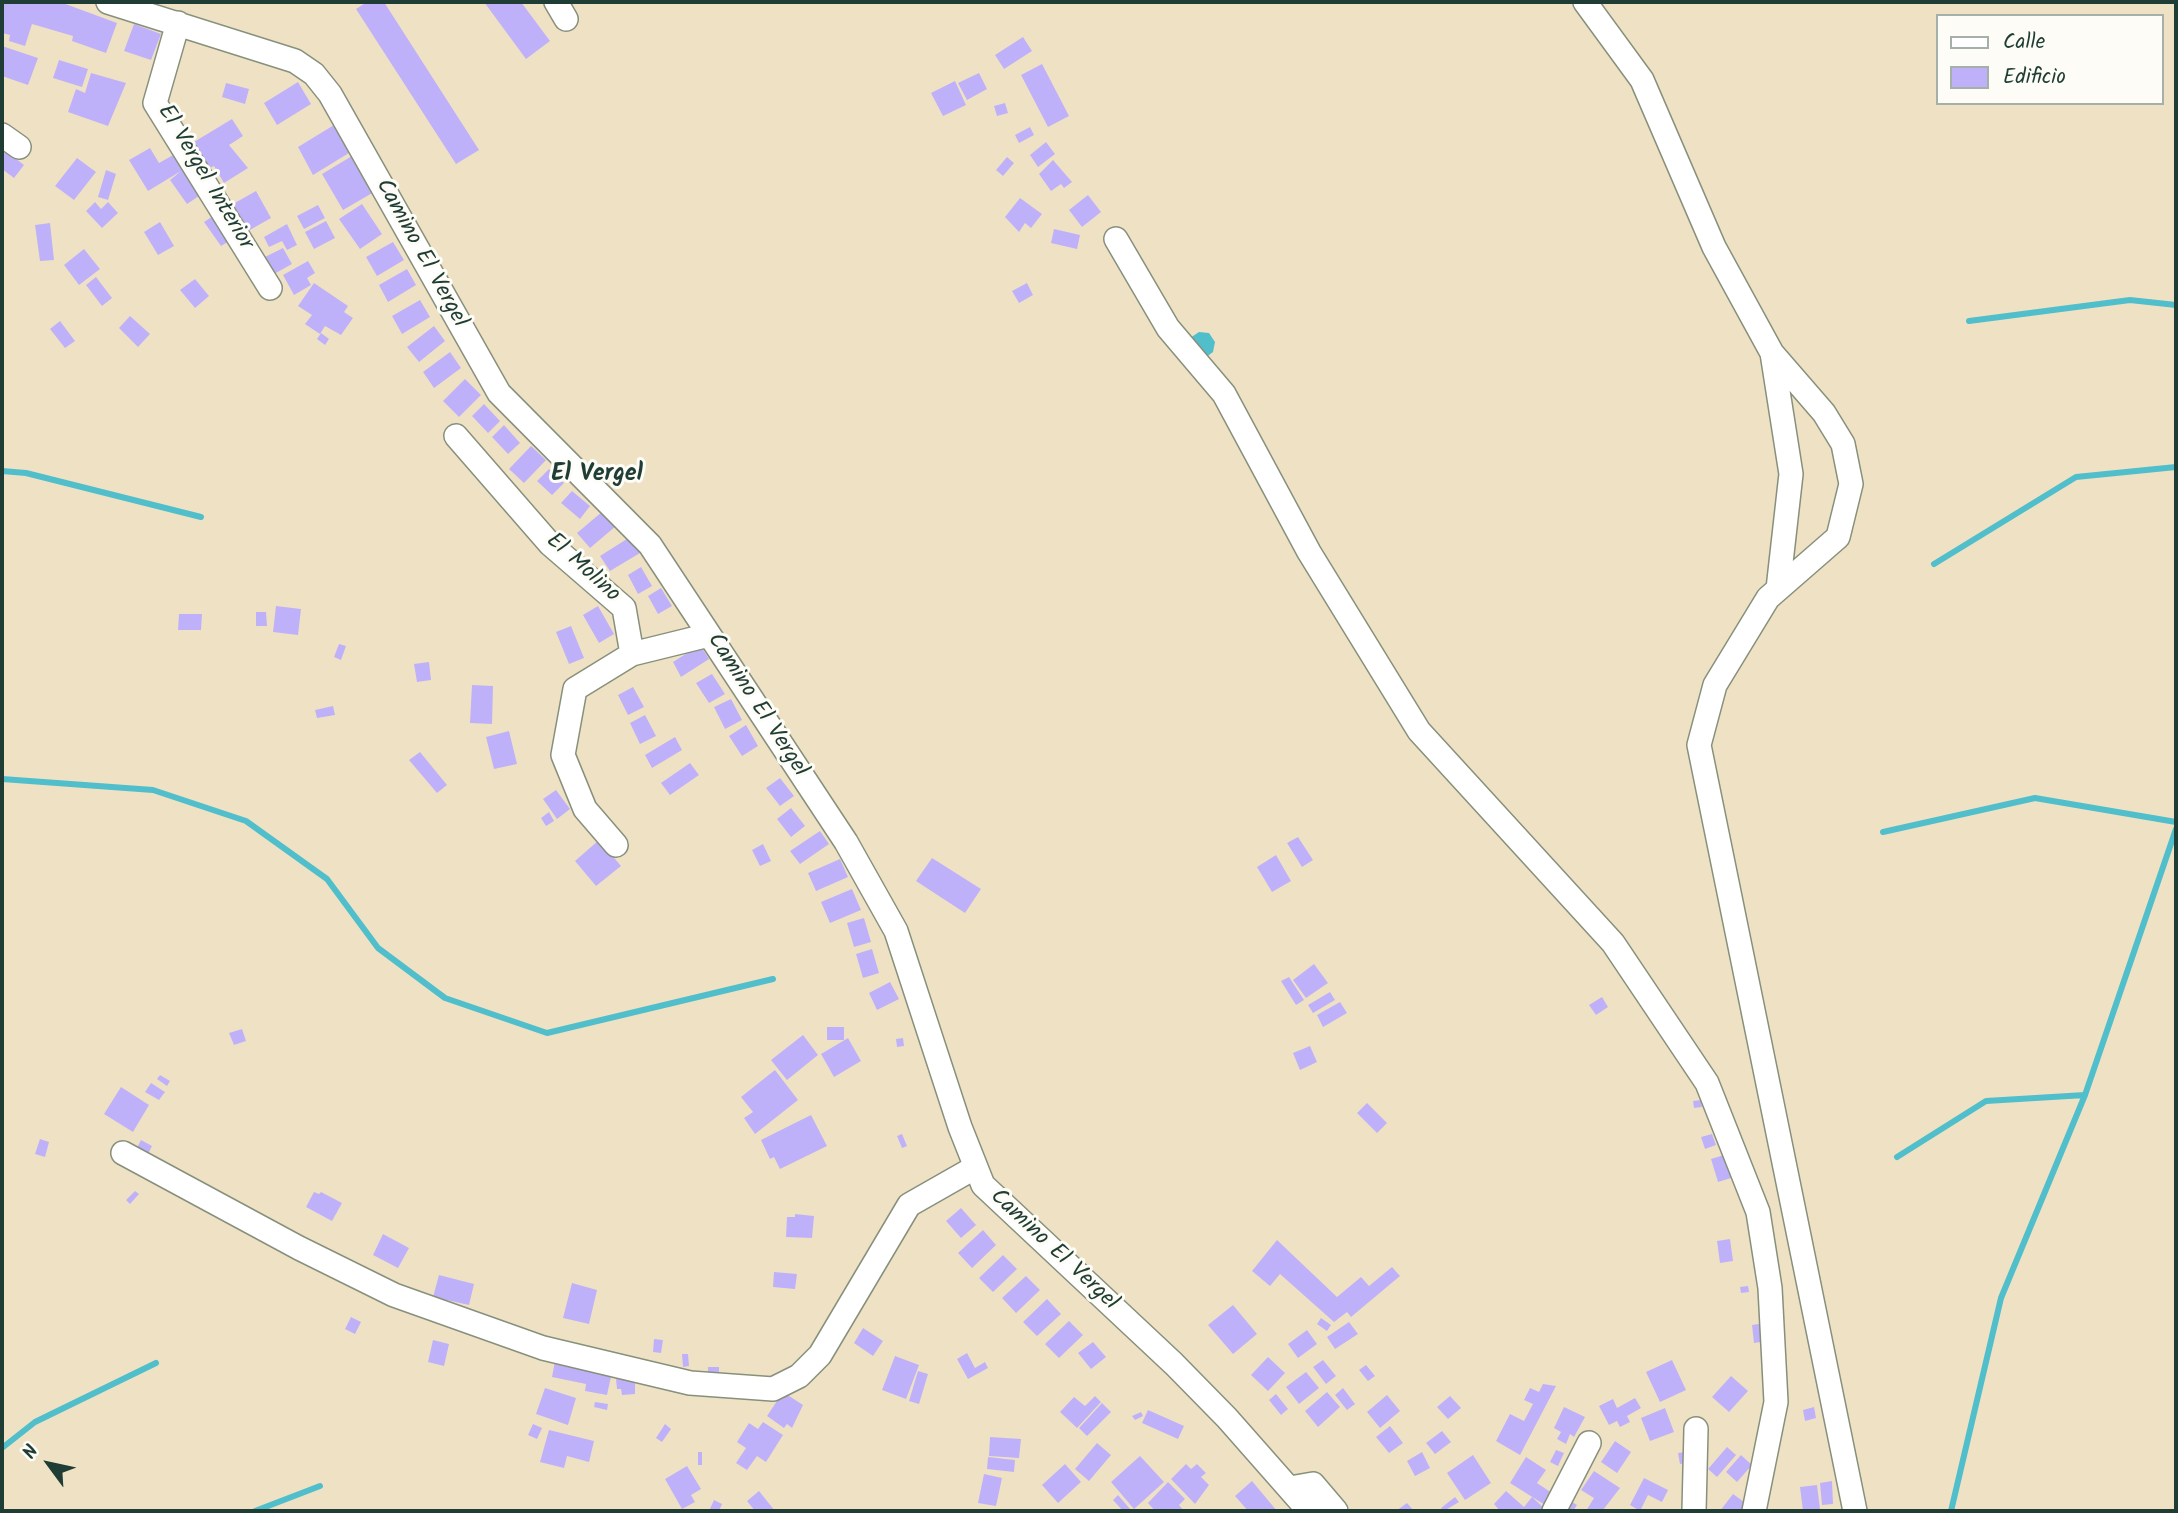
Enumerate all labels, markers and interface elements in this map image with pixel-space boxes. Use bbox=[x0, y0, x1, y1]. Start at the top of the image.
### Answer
legend bbox=[1937, 14, 2164, 105]
text: Calle bbox=[2003, 26, 2045, 59]
text: Edificio bbox=[2003, 61, 2066, 94]
street label: El Vergel Interior bbox=[150, 100, 258, 256]
street label: Camino El Vergel bbox=[368, 175, 472, 333]
district label: El Vergel bbox=[551, 462, 643, 490]
street label: El Molino bbox=[539, 528, 625, 610]
street label: Camino El Vergel bbox=[699, 629, 813, 783]
street label: Camino El Vergel bbox=[983, 1184, 1123, 1318]
north arrow bbox=[14, 1429, 84, 1499]
text: N bbox=[16, 1439, 47, 1466]

